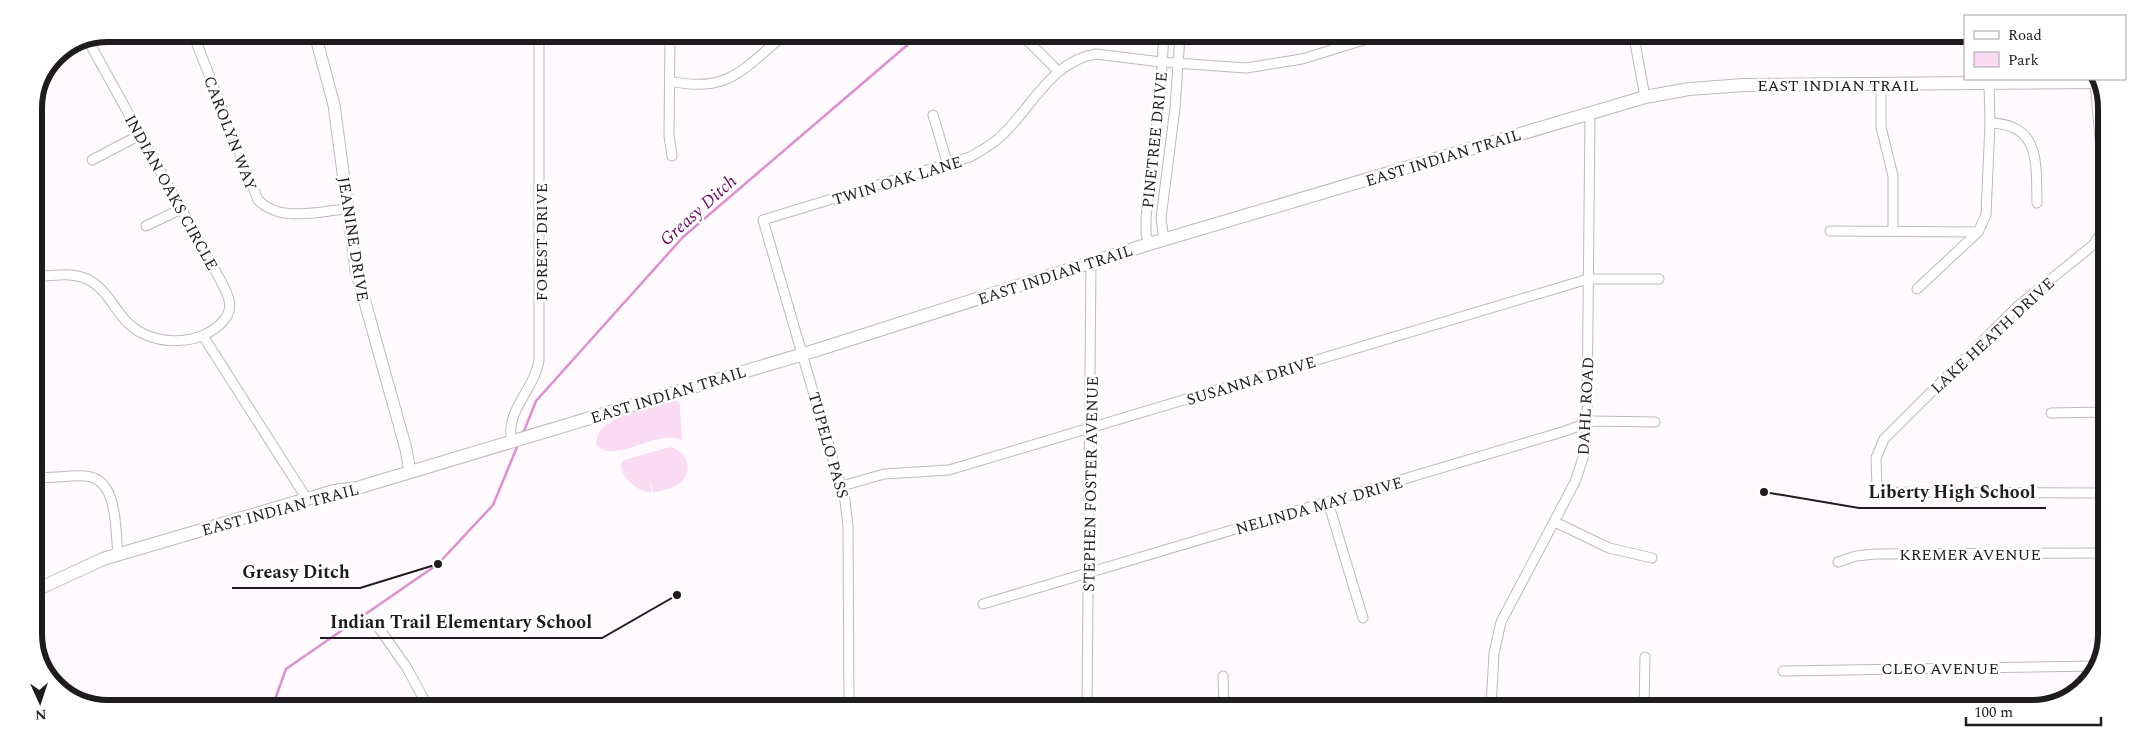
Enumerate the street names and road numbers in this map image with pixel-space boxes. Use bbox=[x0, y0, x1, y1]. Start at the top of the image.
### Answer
street label: PINETREE DRIVE bbox=[1136, 71, 1174, 210]
street label: CAROLYN WAY bbox=[197, 72, 263, 194]
street label: EAST INDIAN TRAIL bbox=[1757, 74, 1919, 98]
street label: INDIAN OAKS CIRCLE bbox=[118, 110, 224, 275]
street label: EAST INDIAN TRAIL bbox=[1362, 123, 1524, 193]
street label: TWIN OAK LANE bbox=[830, 150, 965, 212]
street label: JEANINE DRIVE bbox=[331, 175, 375, 303]
street label: FOREST DRIVE bbox=[530, 183, 554, 301]
street label: EAST INDIAN TRAIL bbox=[975, 239, 1136, 311]
street label: LAKE HEATH DRIVE bbox=[1925, 272, 2060, 400]
street label: SUSANNA DRIVE bbox=[1184, 350, 1319, 412]
street label: DAHL ROAD bbox=[1571, 356, 1601, 456]
street label: EAST INDIAN TRAIL bbox=[587, 360, 749, 430]
street label: STEPHEN FOSTER AVENUE bbox=[1077, 376, 1105, 592]
street label: TUPELO PASS bbox=[801, 389, 855, 501]
street label: NELINDA MAY DRIVE bbox=[1233, 471, 1406, 541]
street label: EAST INDIAN TRAIL bbox=[199, 477, 361, 542]
street label: KREMER AVENUE bbox=[1899, 543, 2041, 567]
street label: CLEO AVENUE bbox=[1881, 657, 1999, 681]

